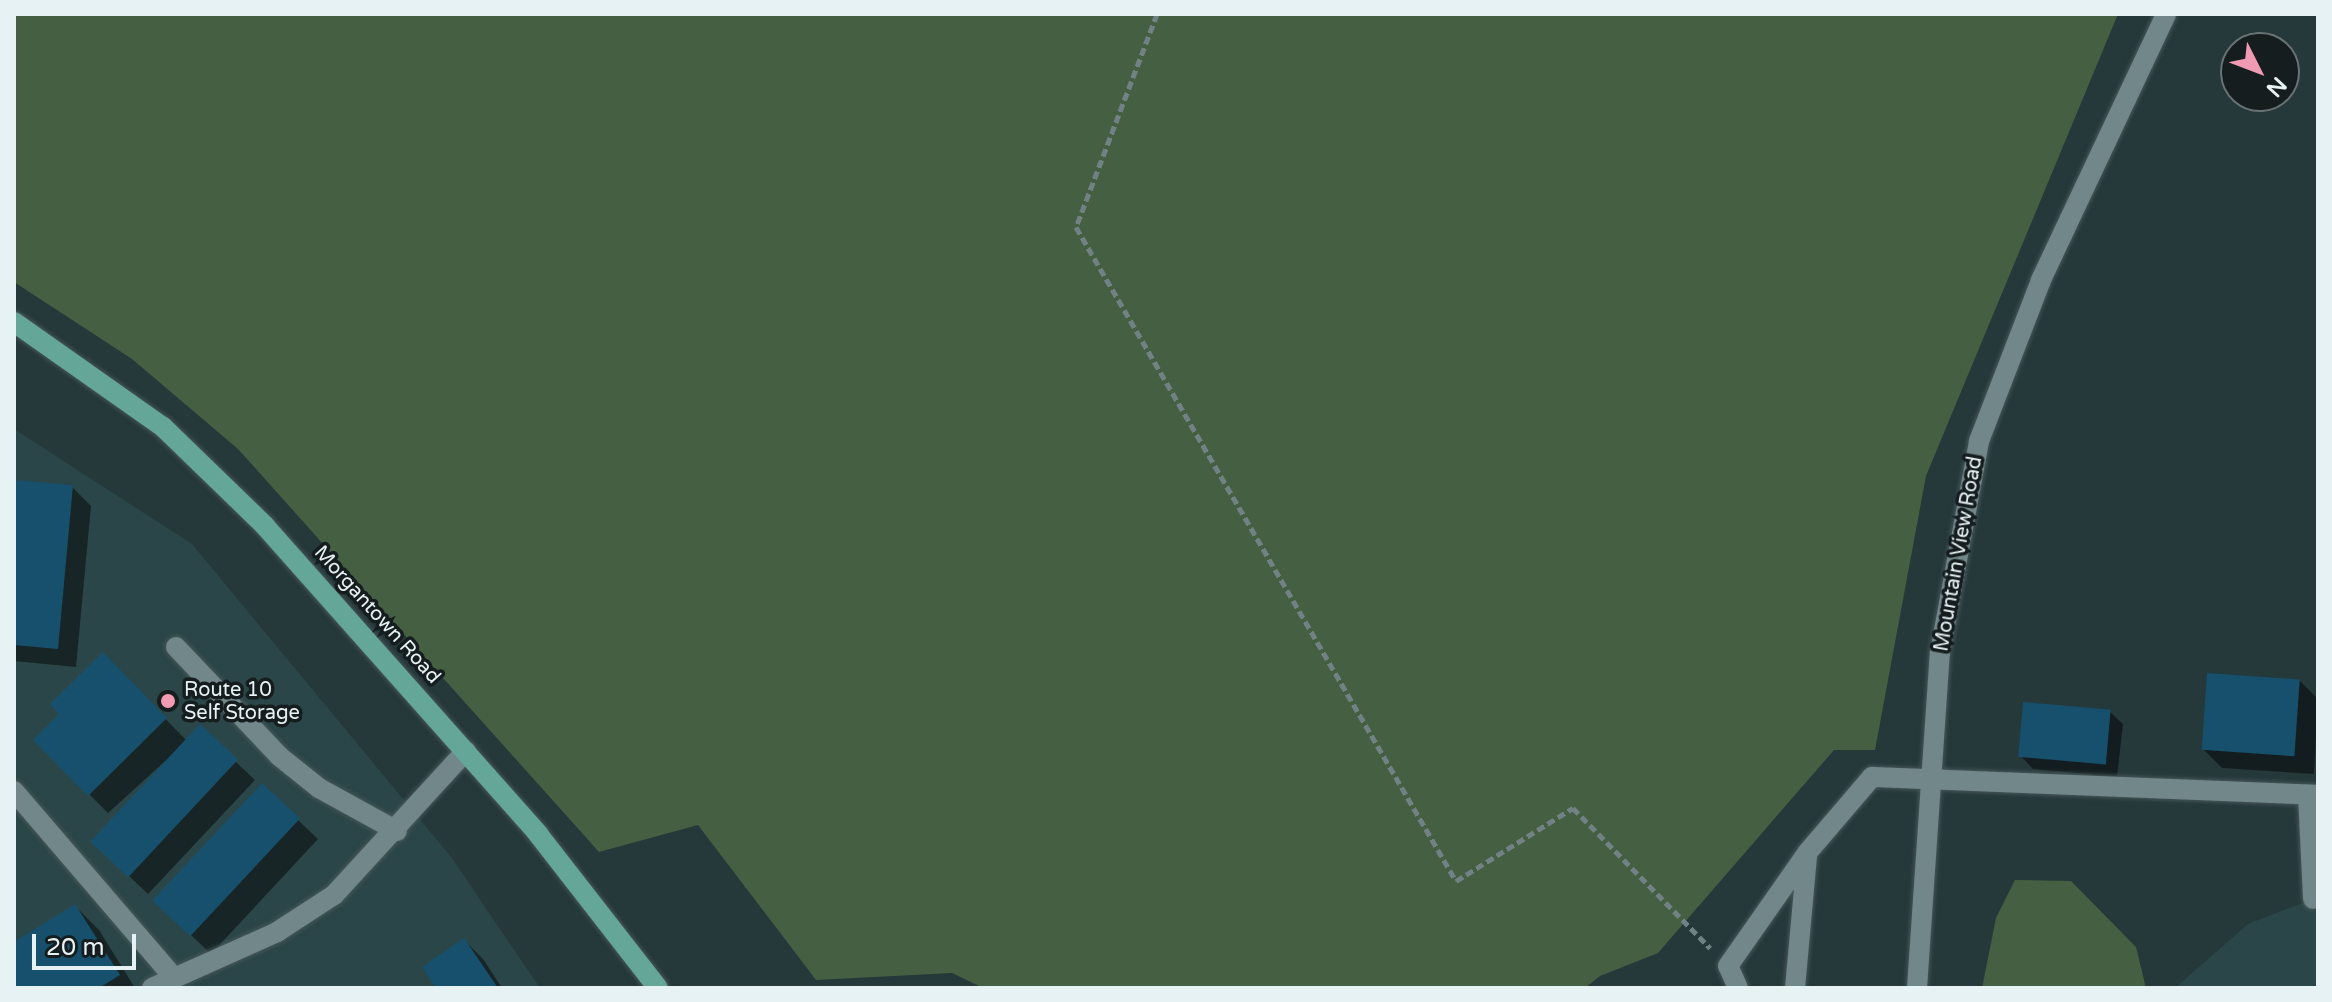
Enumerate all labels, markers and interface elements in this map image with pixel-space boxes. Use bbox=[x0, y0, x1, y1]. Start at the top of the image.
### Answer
north arrow bbox=[2220, 32, 2300, 112]
text: N bbox=[2261, 71, 2292, 102]
street label: Mountain View Road bbox=[1930, 455, 1988, 653]
street label: Morgantown Road bbox=[309, 541, 445, 689]
place label: Route 10 Self Storage bbox=[184, 678, 300, 725]
marker: Route 10 Self Storage bbox=[159, 692, 177, 710]
scale bar bbox=[36, 918, 140, 968]
text: 20 m bbox=[46, 933, 104, 962]

